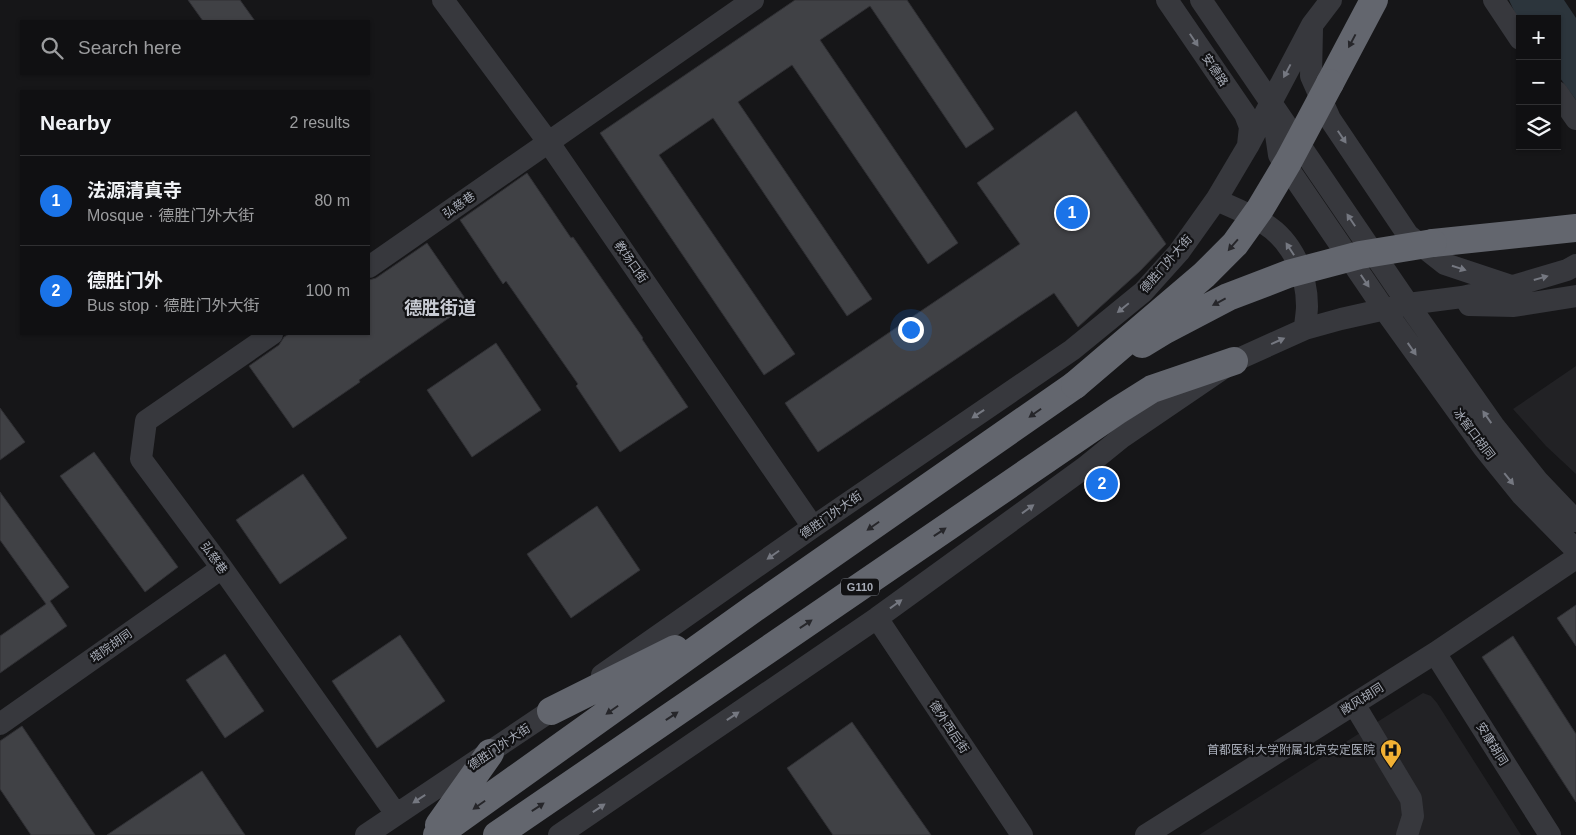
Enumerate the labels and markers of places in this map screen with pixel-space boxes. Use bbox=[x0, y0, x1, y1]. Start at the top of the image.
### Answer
pin: 1 bbox=[1056, 194, 1088, 232]
pin: 2 bbox=[1086, 465, 1118, 503]
hospital icon: 首都医科大学附属北京安定医院 bbox=[1379, 738, 1403, 769]
place label: 首都医科大学附属北京安定医院 bbox=[1207, 743, 1375, 757]

